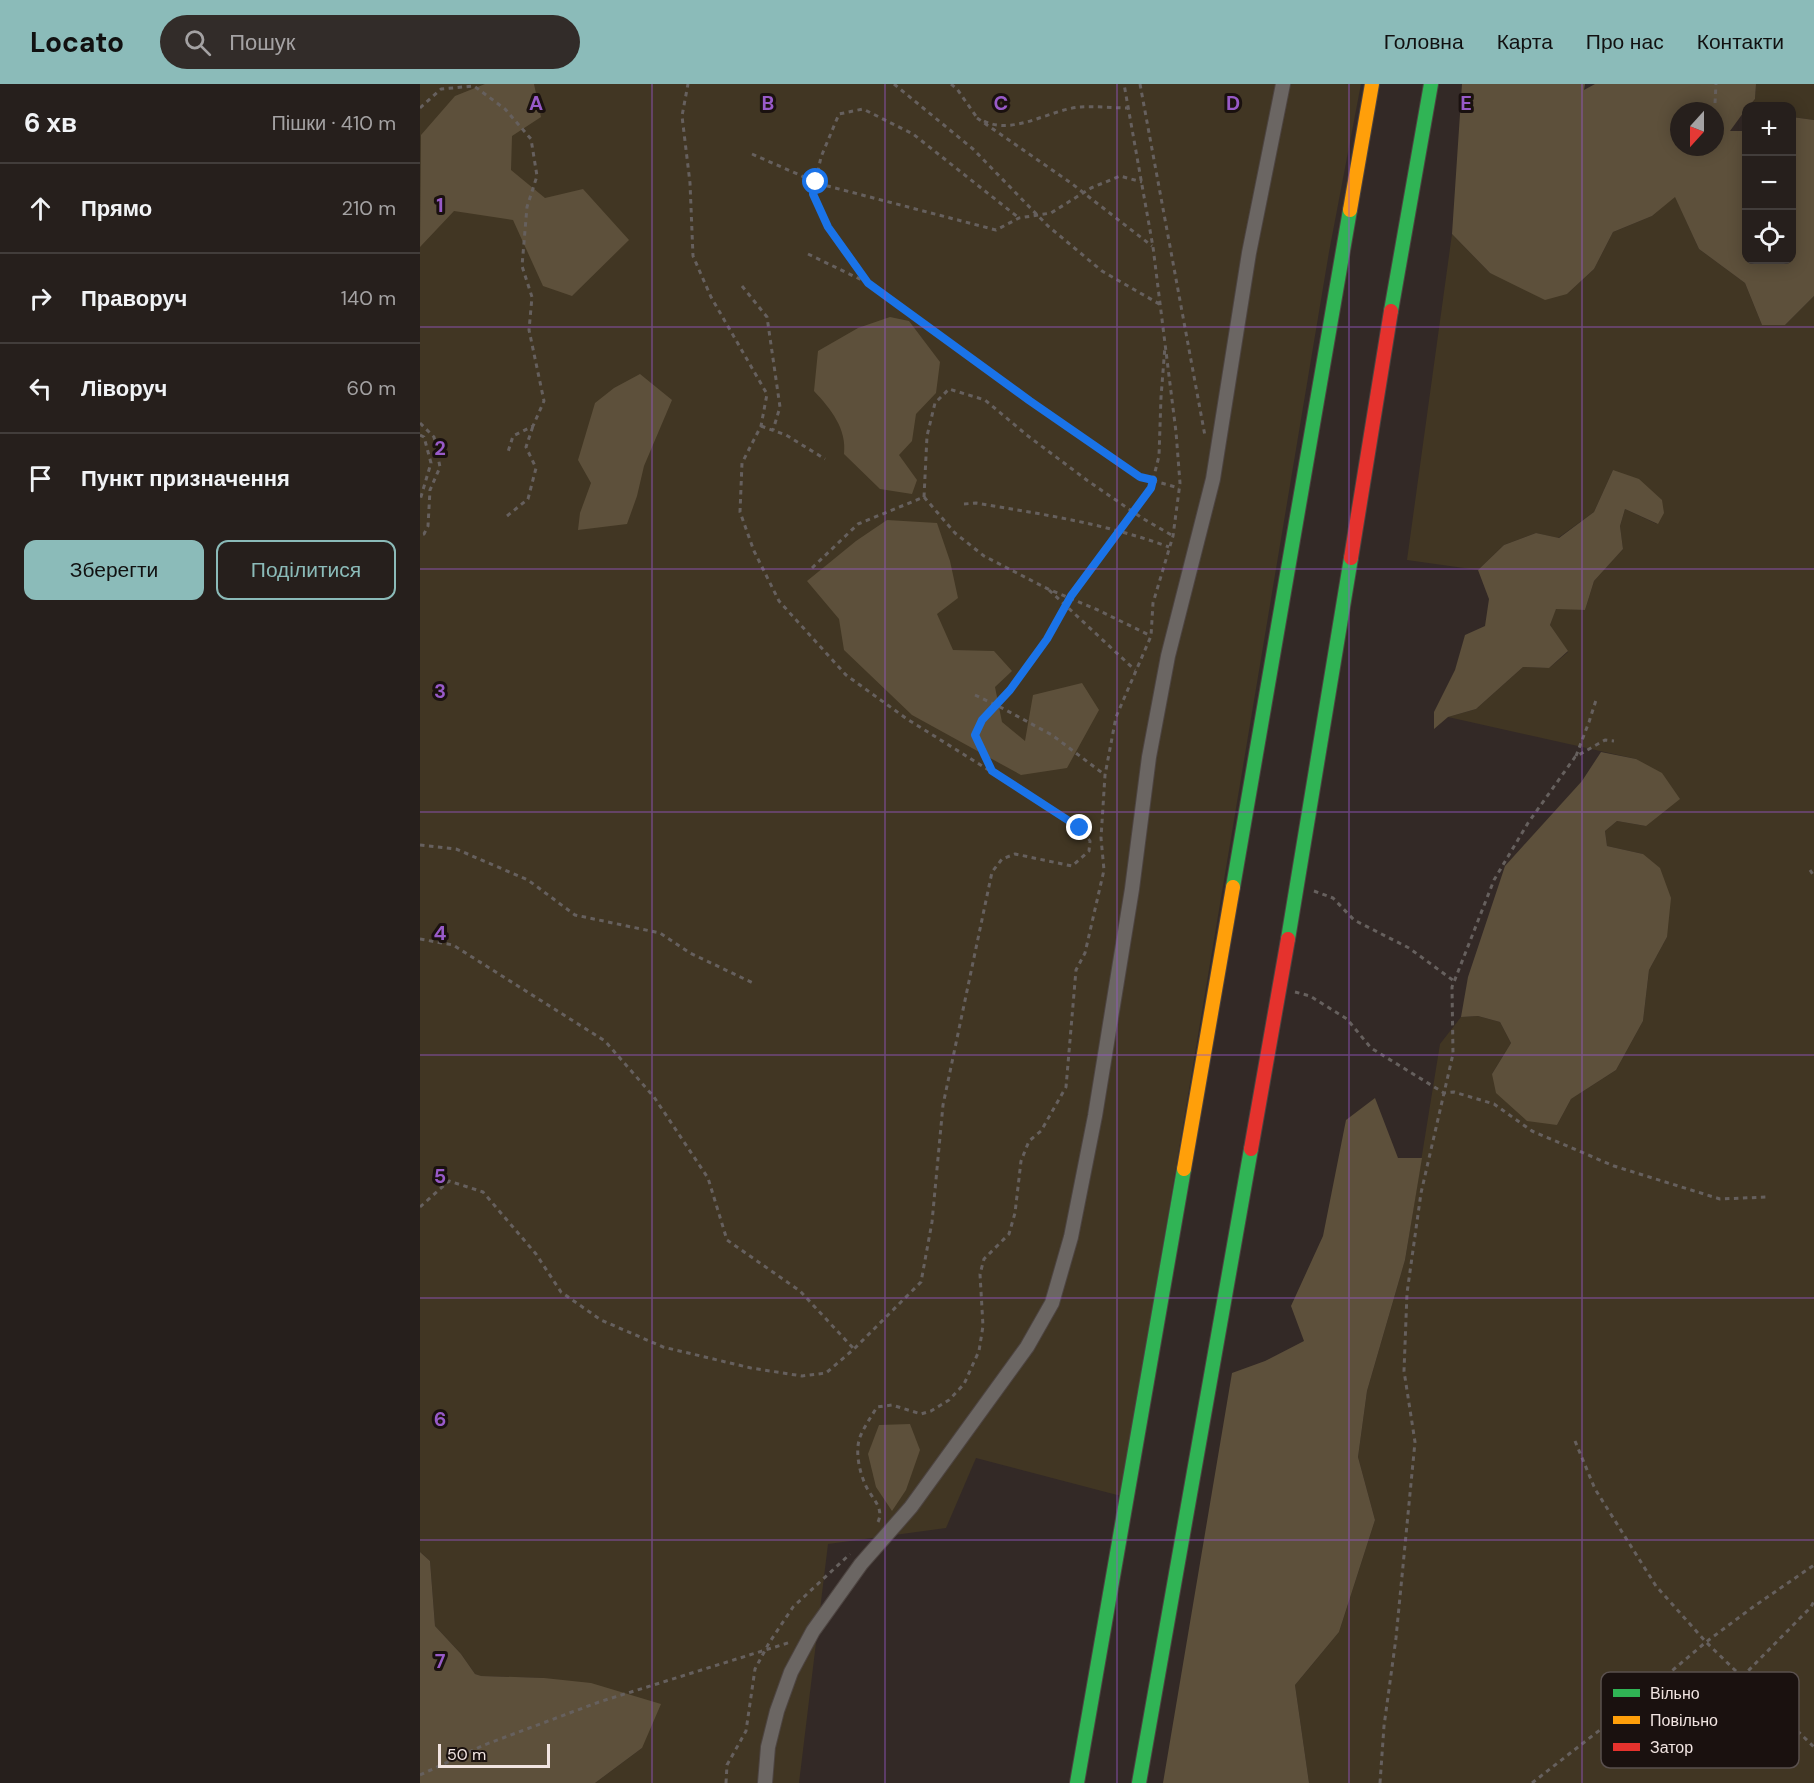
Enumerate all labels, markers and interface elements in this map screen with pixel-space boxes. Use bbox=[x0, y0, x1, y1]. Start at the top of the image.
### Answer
search box bbox=[160, 15, 580, 69]
text: Locato bbox=[30, 24, 124, 61]
icon: search bbox=[181, 26, 214, 59]
text: Пошук bbox=[229, 28, 295, 57]
text: Головна bbox=[1384, 28, 1464, 56]
text: Карта bbox=[1497, 28, 1553, 56]
text: Про нас bbox=[1586, 28, 1664, 56]
text: Контакти bbox=[1697, 28, 1784, 56]
text: A bbox=[529, 90, 543, 116]
text: B bbox=[762, 90, 774, 116]
text: C bbox=[994, 90, 1008, 116]
text: D bbox=[1226, 90, 1240, 116]
text: E bbox=[1460, 90, 1472, 116]
north arrow bbox=[1670, 102, 1724, 156]
map controls bbox=[1742, 102, 1796, 264]
button: + bbox=[1742, 102, 1796, 156]
text: 6 хв bbox=[24, 106, 77, 140]
text: Пішки · 410 m bbox=[271, 110, 396, 136]
button: − bbox=[1742, 156, 1796, 210]
route start bbox=[802, 168, 828, 194]
icon: ahead bbox=[24, 192, 57, 225]
text: 1 bbox=[436, 192, 444, 218]
text: Прямо bbox=[81, 194, 152, 223]
text: 210 m bbox=[341, 195, 396, 221]
button: locate bbox=[1742, 210, 1796, 264]
icon: right bbox=[24, 282, 57, 315]
text: Праворуч bbox=[81, 284, 187, 313]
text: 140 m bbox=[341, 285, 396, 311]
icon: left bbox=[24, 372, 57, 405]
text: Ліворуч bbox=[81, 374, 167, 403]
text: 60 m bbox=[347, 375, 396, 401]
text: 2 bbox=[434, 435, 446, 461]
icon: arrive bbox=[24, 462, 57, 495]
text: Пункт призначення bbox=[81, 464, 290, 493]
button: Зберегти bbox=[24, 540, 204, 600]
button: Поділитися bbox=[216, 540, 396, 600]
text: 3 bbox=[434, 678, 446, 704]
route end bbox=[1066, 814, 1092, 840]
text: 4 bbox=[434, 920, 447, 946]
text: 5 bbox=[434, 1163, 446, 1189]
text: 6 bbox=[434, 1406, 446, 1432]
text: 7 bbox=[435, 1648, 446, 1674]
legend bbox=[1601, 1672, 1799, 1768]
text: Вільно bbox=[1650, 1683, 1700, 1704]
text: Повільно bbox=[1650, 1710, 1718, 1731]
text: Затор bbox=[1650, 1737, 1693, 1758]
scale bar bbox=[438, 1741, 550, 1768]
text: 50 m bbox=[447, 1744, 486, 1765]

